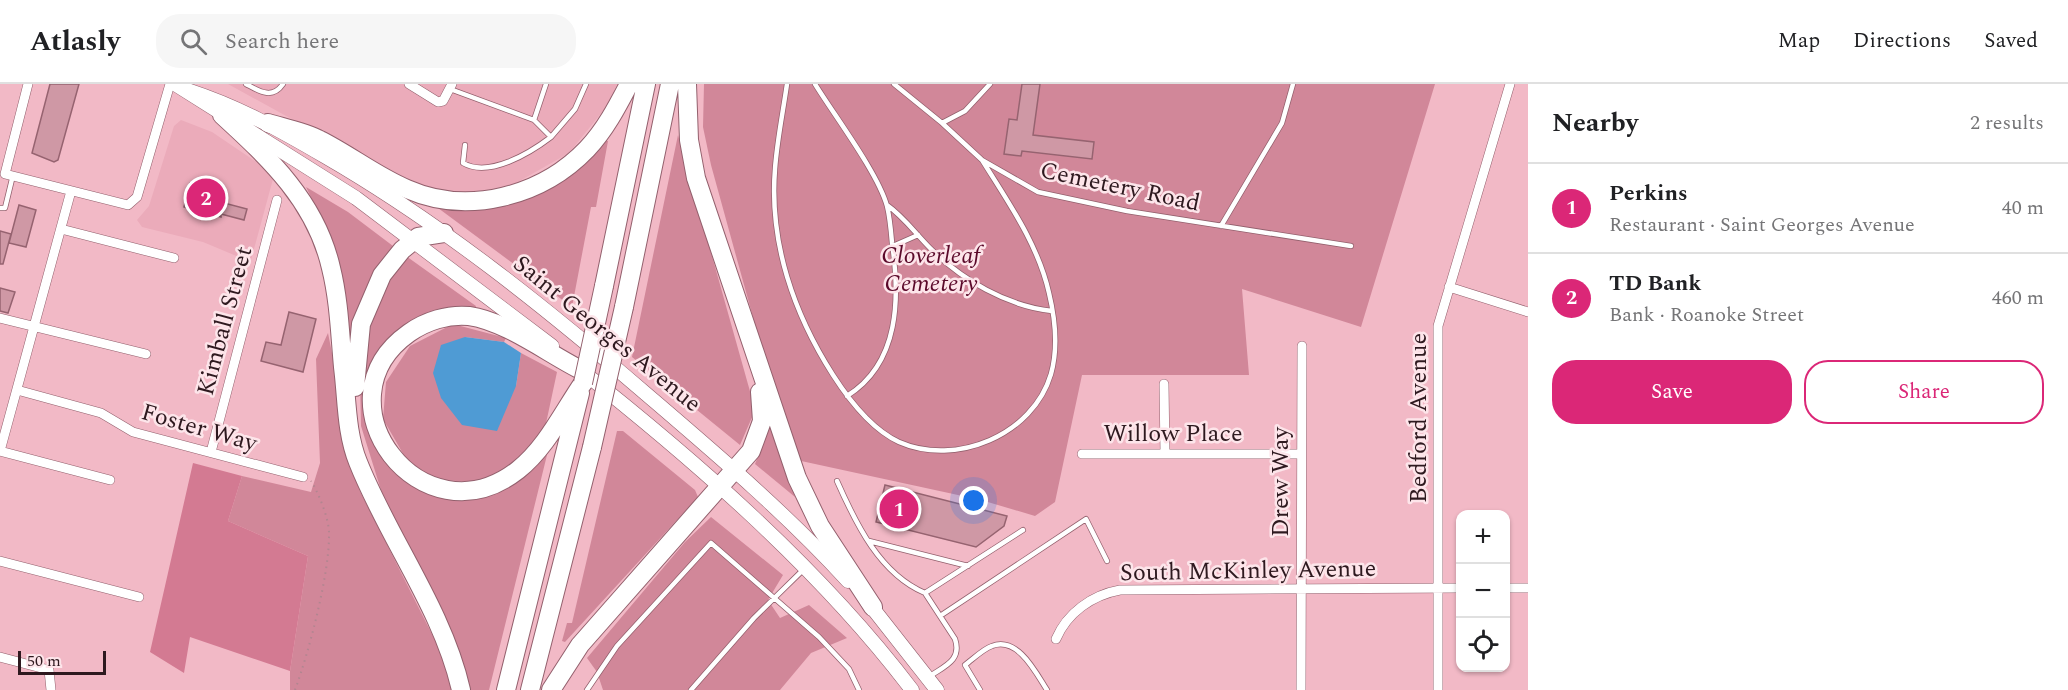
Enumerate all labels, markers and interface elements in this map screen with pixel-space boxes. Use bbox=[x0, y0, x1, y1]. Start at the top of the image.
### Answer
search box bbox=[156, 14, 576, 68]
text: Atlasly bbox=[30, 20, 120, 63]
icon: search bbox=[177, 25, 210, 58]
text: Search here bbox=[225, 25, 339, 58]
text: Map bbox=[1778, 25, 1820, 57]
text: Directions bbox=[1853, 25, 1951, 57]
text: Saved bbox=[1984, 25, 2038, 57]
text: Nearby bbox=[1552, 103, 1638, 143]
text: 2 results bbox=[1970, 108, 2044, 138]
street label: Cemetery Road bbox=[1037, 152, 1203, 222]
pin: 2 bbox=[186, 176, 226, 220]
text: Perkins bbox=[1609, 177, 1688, 210]
text: 1 bbox=[1566, 193, 1577, 223]
text: 40 m bbox=[2002, 193, 2044, 223]
text: Restaurant · Saint Georges Avenue bbox=[1609, 210, 1915, 240]
park label: Cloverleaf Cemetery bbox=[881, 238, 985, 302]
street label: Kimball Street bbox=[188, 242, 262, 400]
street label: Saint Georges Avenue bbox=[505, 247, 709, 421]
text: TD Bank bbox=[1609, 267, 1702, 300]
text: 2 bbox=[1566, 283, 1577, 313]
text: 460 m bbox=[1992, 283, 2044, 313]
text: Bank · Roanoke Street bbox=[1609, 300, 1804, 330]
street label: Bedford Avenue bbox=[1401, 333, 1437, 503]
button: Save bbox=[1552, 360, 1792, 424]
button: Share bbox=[1804, 360, 2044, 424]
street label: Foster Way bbox=[137, 394, 263, 462]
street label: Willow Place bbox=[1103, 416, 1243, 452]
street label: Drew Way bbox=[1263, 426, 1299, 537]
pin: 1 bbox=[880, 486, 918, 532]
your location bbox=[959, 486, 988, 515]
map controls bbox=[1456, 510, 1510, 672]
button: + bbox=[1456, 510, 1510, 564]
street label: South McKinley Avenue bbox=[1119, 551, 1377, 591]
button: − bbox=[1456, 564, 1510, 618]
button: locate bbox=[1456, 618, 1510, 672]
scale bar bbox=[18, 648, 106, 676]
text: 50 m bbox=[27, 649, 61, 673]

